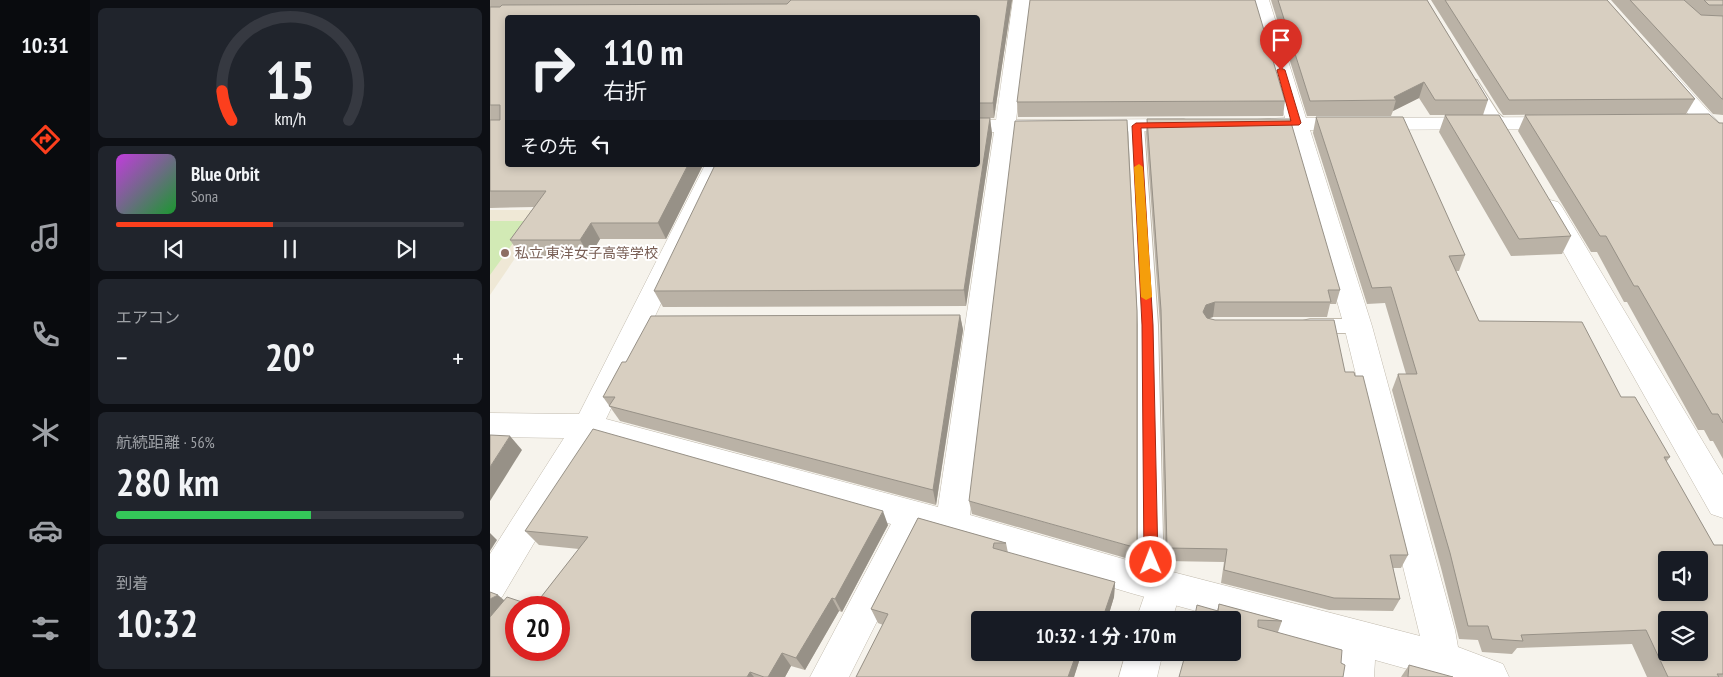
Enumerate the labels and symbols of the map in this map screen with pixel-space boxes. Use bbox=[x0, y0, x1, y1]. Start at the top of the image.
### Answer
pin bbox=[1260, 19, 1302, 70]
place label: 私立 東洋女子高等学校 bbox=[515, 244, 658, 262]
marker: 私立 東洋女子高等学校 bbox=[499, 247, 511, 259]
position arrow bbox=[1124, 535, 1176, 587]
speed limit sign: 20 bbox=[505, 596, 570, 661]

